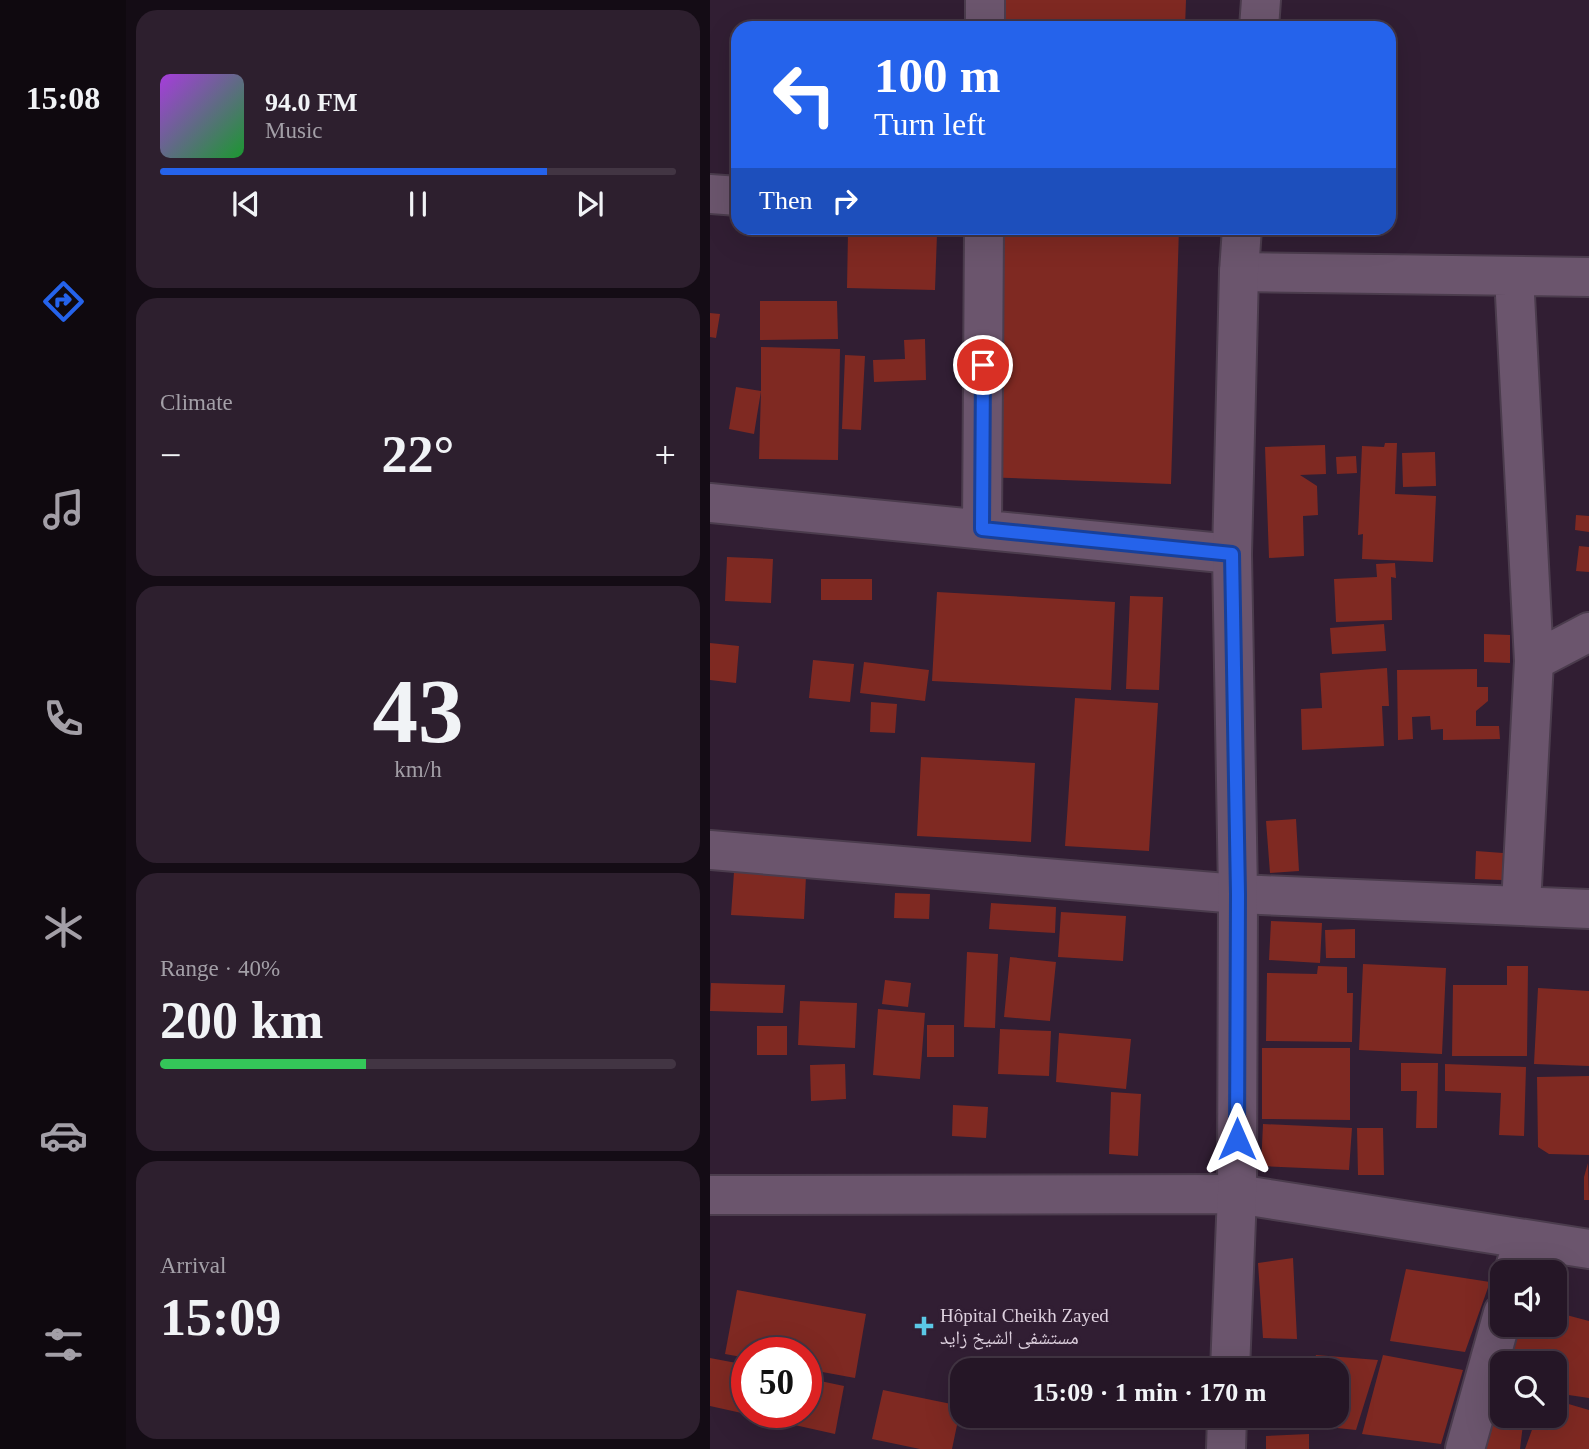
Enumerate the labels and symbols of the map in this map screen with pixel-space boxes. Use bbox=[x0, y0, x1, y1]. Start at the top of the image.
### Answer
pin bbox=[953, 335, 1013, 395]
position arrow bbox=[1200, 1102, 1274, 1176]
place label: Hôpital Cheikh Zayed مستشفى الشيخ زايد bbox=[940, 1305, 1109, 1350]
marker: Hôpital Cheikh Zayed مستشفى الشيخ زايد bbox=[914, 1316, 934, 1336]
speed limit sign: 50 bbox=[731, 1337, 822, 1428]

